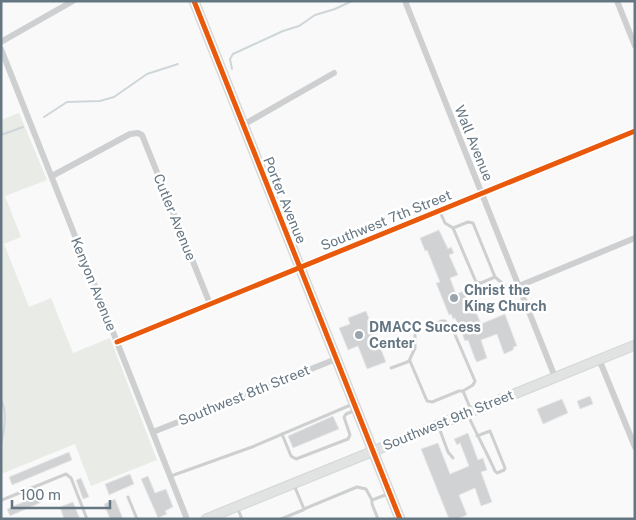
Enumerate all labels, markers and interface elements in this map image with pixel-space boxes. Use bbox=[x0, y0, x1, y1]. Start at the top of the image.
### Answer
street label: Wall Avenue bbox=[452, 103, 496, 183]
street label: Porter Avenue bbox=[260, 154, 310, 246]
street label: Cutler Avenue bbox=[150, 171, 200, 263]
street label: Southwest 7th Street bbox=[318, 186, 454, 254]
street label: Kenyon Avenue bbox=[68, 235, 120, 333]
place label: Christ the King Church bbox=[464, 282, 546, 314]
marker: Christ the King Church bbox=[448, 292, 460, 304]
place label: DMACC Success Center bbox=[369, 319, 481, 351]
marker: DMACC Success Center bbox=[353, 329, 365, 341]
street label: Southwest 8th Street bbox=[176, 361, 312, 429]
street label: Southwest 9th Street bbox=[380, 386, 516, 454]
scale bar bbox=[12, 478, 110, 510]
text: 100 m bbox=[20, 486, 61, 503]

